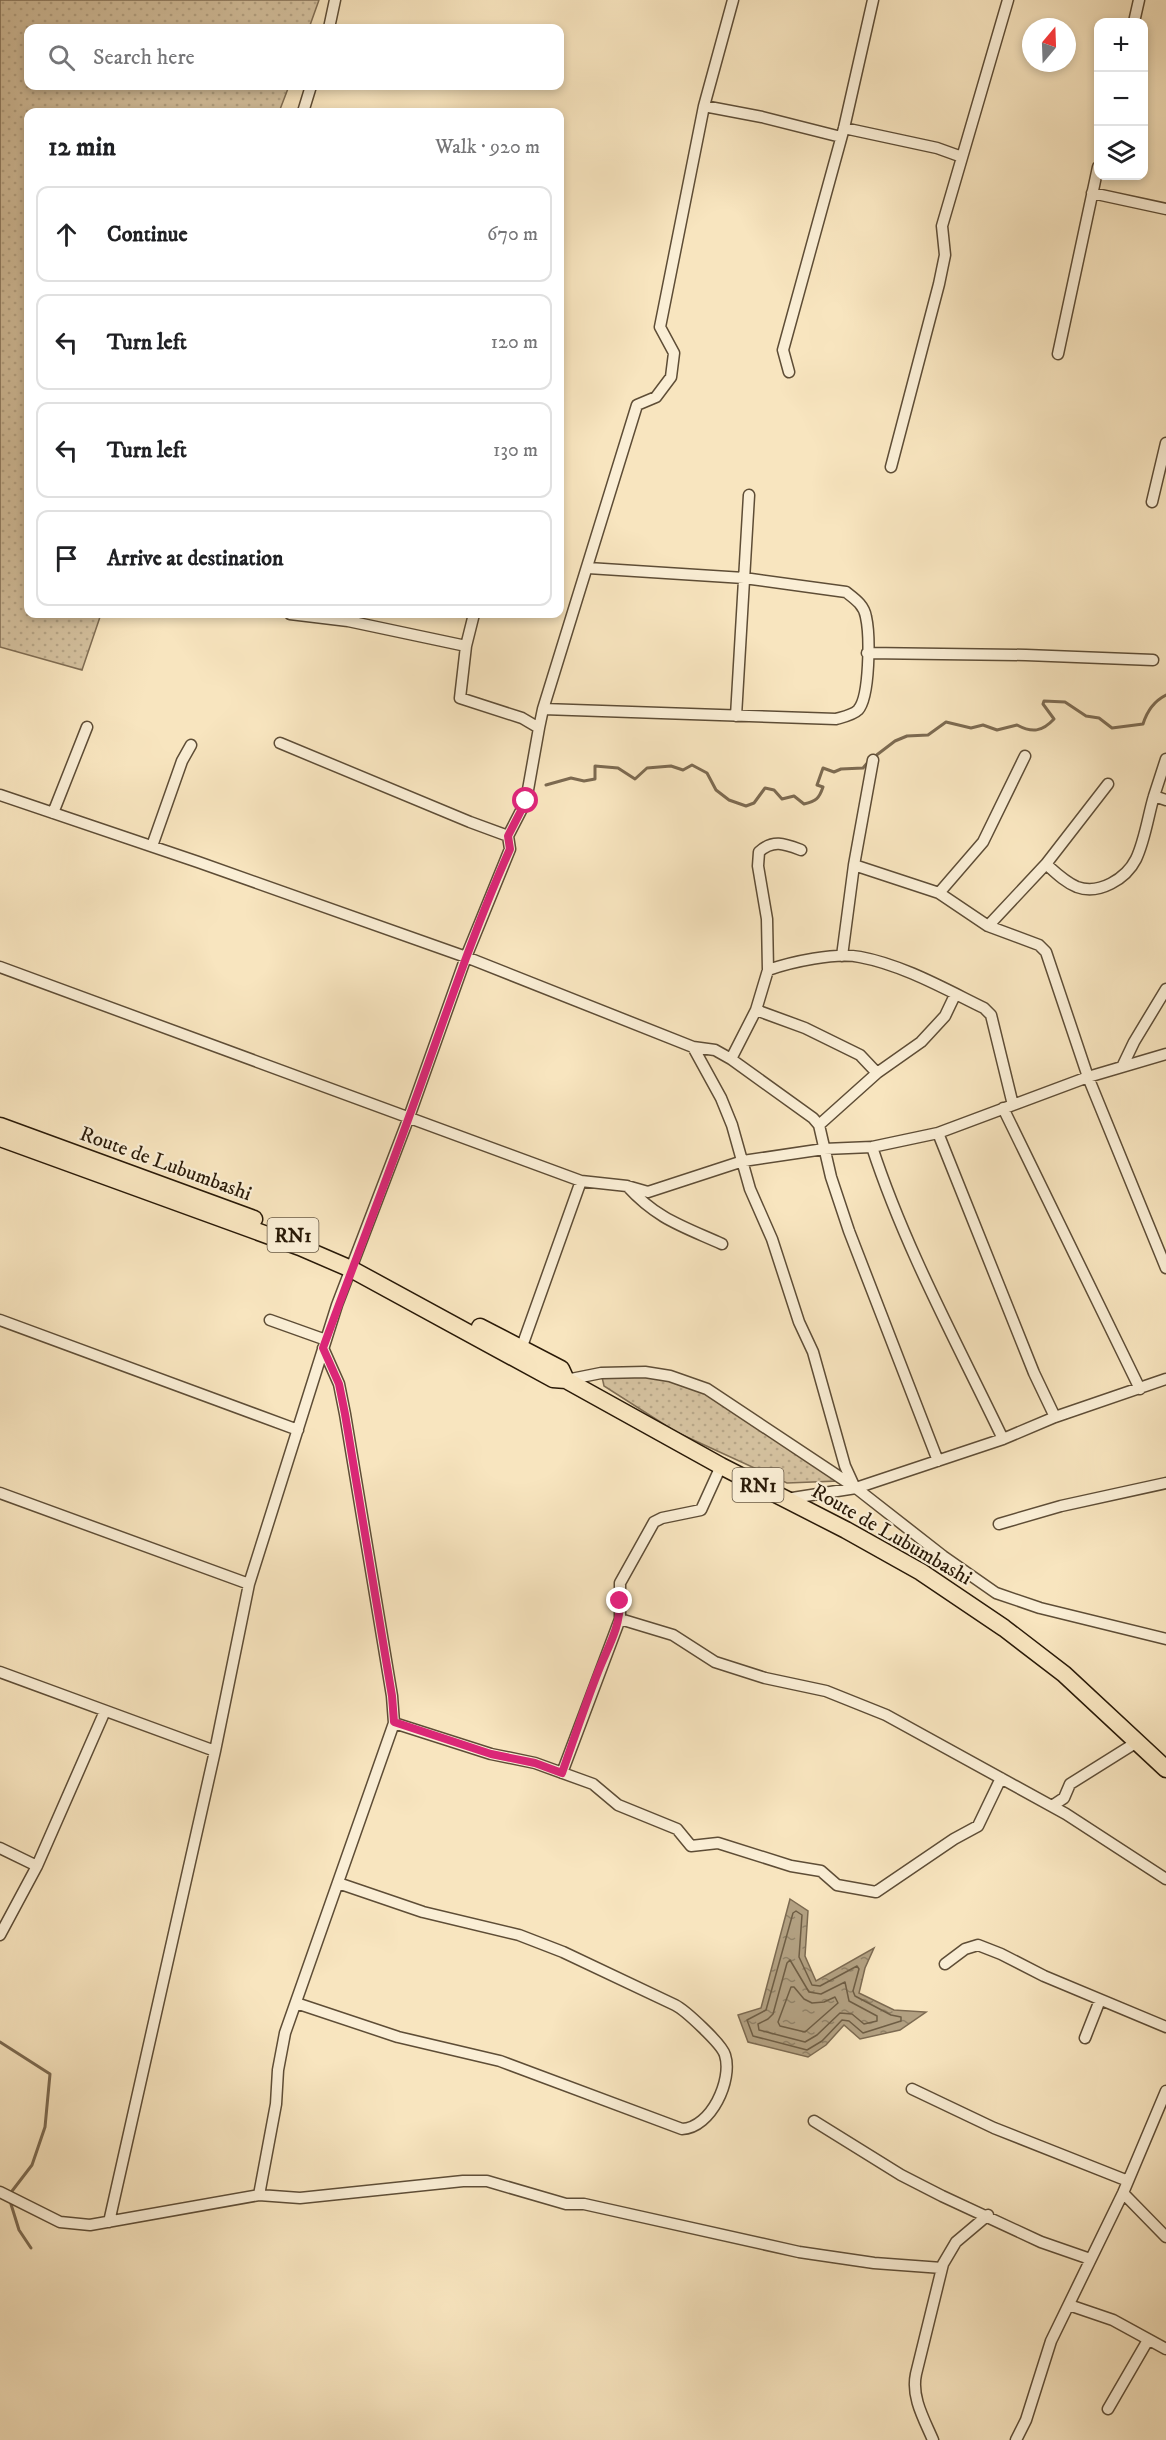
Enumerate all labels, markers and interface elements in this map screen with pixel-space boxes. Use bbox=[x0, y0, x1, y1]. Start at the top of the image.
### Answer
north arrow bbox=[1022, 18, 1076, 72]
map controls bbox=[1094, 18, 1148, 180]
button: + bbox=[1094, 18, 1148, 72]
search box bbox=[24, 24, 564, 90]
icon: search bbox=[45, 41, 78, 74]
text: Search here bbox=[93, 44, 195, 71]
button: − bbox=[1094, 72, 1148, 126]
button: layers bbox=[1094, 126, 1148, 180]
text: 12 min bbox=[48, 131, 116, 164]
text: Walk · 920 m bbox=[435, 135, 540, 160]
icon: ahead bbox=[50, 218, 83, 251]
text: Continue bbox=[107, 221, 188, 248]
text: 670 m bbox=[487, 222, 538, 247]
icon: left bbox=[50, 326, 83, 359]
text: Turn left bbox=[107, 329, 187, 356]
text: 120 m bbox=[491, 330, 538, 355]
icon: left bbox=[50, 434, 83, 467]
text: Turn left bbox=[107, 437, 187, 464]
text: 130 m bbox=[493, 438, 538, 463]
icon: arrive bbox=[50, 542, 83, 575]
text: Arrive at destination bbox=[107, 545, 284, 572]
route start bbox=[512, 787, 538, 813]
street label: Route de Lubumbashi bbox=[76, 1121, 255, 1207]
road number: RN1 bbox=[268, 1218, 318, 1252]
road number: RN1 bbox=[732, 1468, 783, 1502]
street label: Route de Lubumbashi bbox=[807, 1478, 976, 1591]
route end bbox=[606, 1587, 632, 1613]

